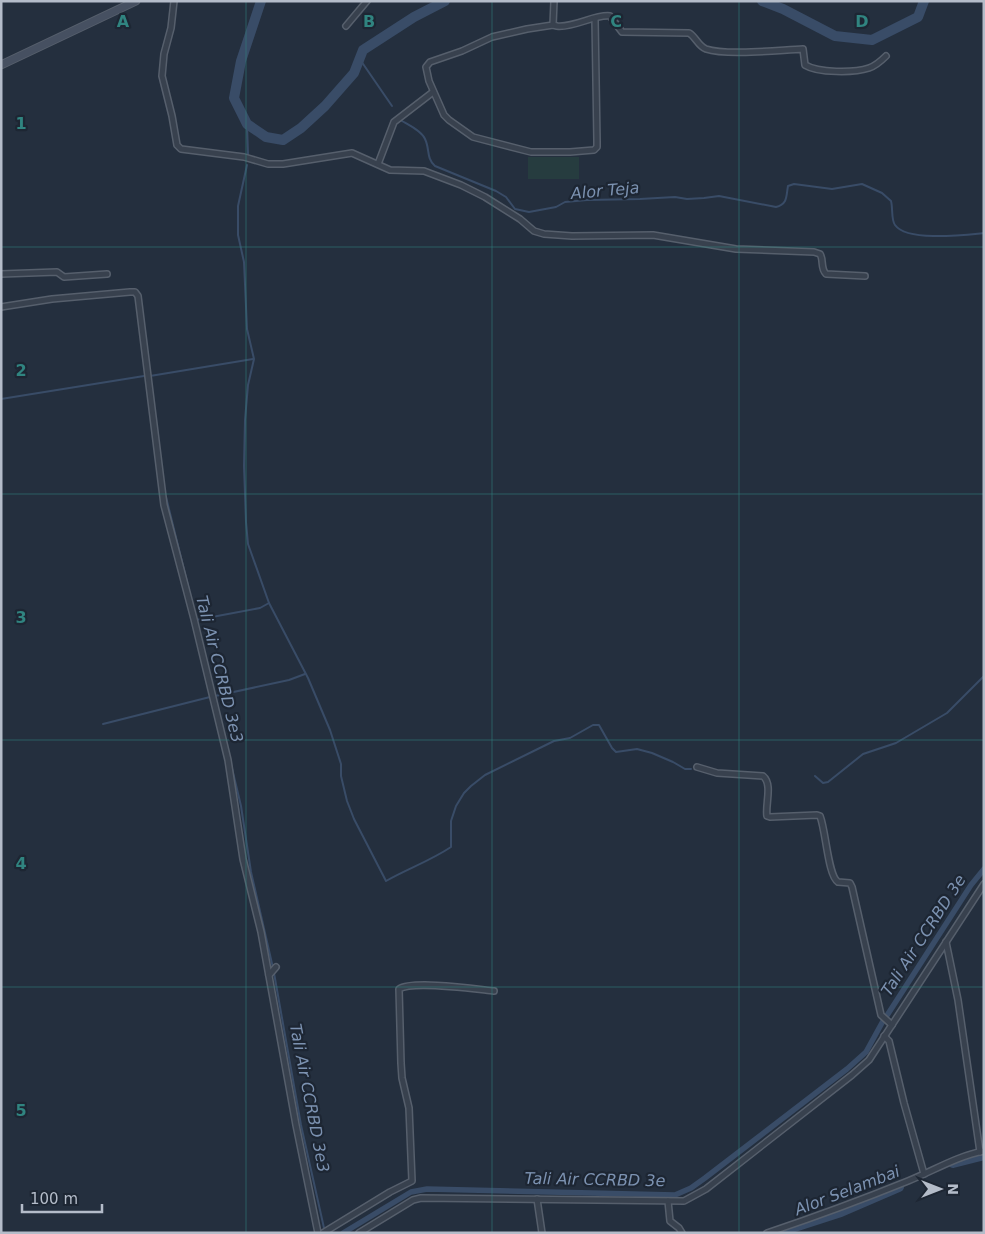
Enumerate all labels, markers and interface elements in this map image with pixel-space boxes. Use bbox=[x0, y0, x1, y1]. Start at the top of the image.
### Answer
text: A bbox=[117, 12, 130, 31]
text: B bbox=[363, 12, 375, 31]
text: C bbox=[610, 12, 622, 31]
text: D bbox=[855, 12, 869, 31]
text: 1 bbox=[15, 114, 27, 133]
water label: Alor Teja bbox=[569, 178, 640, 203]
text: 2 bbox=[15, 361, 27, 380]
water label: Tali Air CCRBD 3e3 bbox=[192, 594, 247, 745]
text: 3 bbox=[15, 608, 27, 627]
text: 4 bbox=[15, 854, 27, 873]
water label: Tali Air CCRBD 3e bbox=[877, 871, 970, 999]
water label: Tali Air CCRBD 3e3 bbox=[286, 1022, 333, 1174]
text: 5 bbox=[15, 1101, 27, 1120]
water label: Alor Selambai bbox=[791, 1161, 903, 1220]
north arrow bbox=[915, 1164, 965, 1214]
water label: Tali Air CCRBD 3e bbox=[524, 1169, 666, 1190]
scale bar bbox=[22, 1182, 102, 1214]
text: N bbox=[945, 1183, 961, 1195]
text: 100 m bbox=[30, 1190, 78, 1208]

